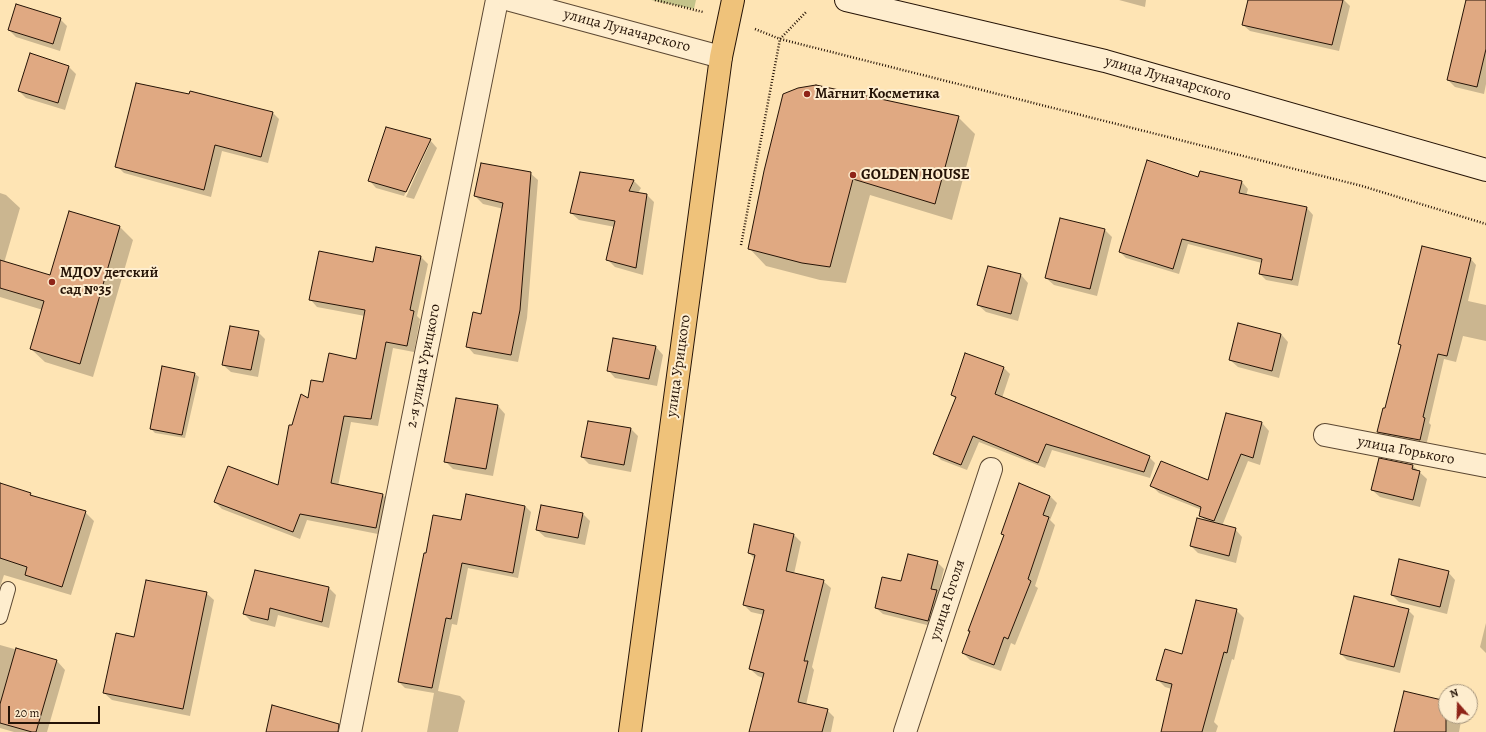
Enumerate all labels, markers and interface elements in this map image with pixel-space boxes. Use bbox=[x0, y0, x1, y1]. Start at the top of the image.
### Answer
street label: улица Луначарского bbox=[562, 5, 692, 57]
street label: улица Луначарского bbox=[1103, 52, 1233, 106]
place label: Магнит Косметика bbox=[815, 85, 940, 103]
marker: Магнит Косметика bbox=[802, 89, 812, 99]
place label: GOLDEN HOUSE bbox=[861, 166, 970, 184]
marker: GOLDEN HOUSE bbox=[848, 170, 858, 180]
place label: МДОУ детский сад №35 bbox=[60, 264, 158, 299]
marker: МДОУ детский сад №35 bbox=[47, 277, 57, 287]
street label: 2-я улица Урицкого bbox=[403, 302, 445, 430]
street label: улица Урицкого bbox=[663, 314, 695, 418]
street label: улица Горького bbox=[1356, 433, 1456, 469]
street label: улица Гоголя bbox=[927, 557, 969, 643]
north arrow bbox=[1438, 684, 1478, 724]
text: N bbox=[1448, 685, 1460, 702]
scale bar bbox=[10, 698, 102, 724]
text: 20 m bbox=[15, 705, 39, 721]

